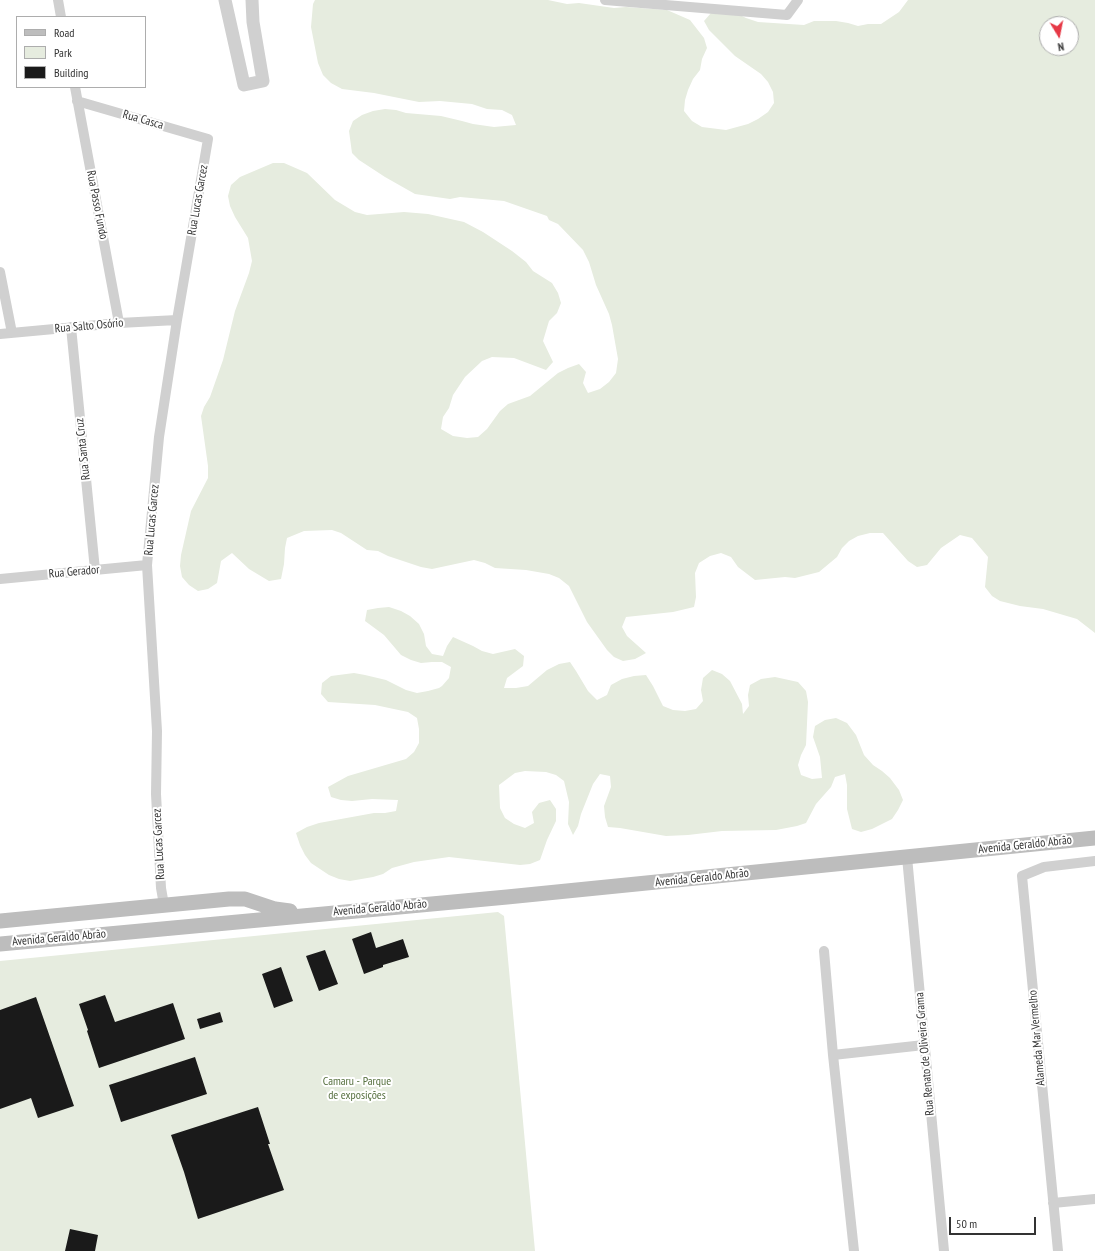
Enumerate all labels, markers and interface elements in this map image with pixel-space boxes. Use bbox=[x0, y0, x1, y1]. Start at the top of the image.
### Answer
legend bbox=[16, 16, 146, 88]
north arrow bbox=[1039, 16, 1079, 56]
text: Road bbox=[54, 25, 74, 40]
text: N bbox=[1057, 39, 1065, 54]
text: Park bbox=[54, 45, 72, 60]
text: Building bbox=[54, 65, 89, 80]
street label: Rua Casca bbox=[121, 107, 165, 133]
street label: Rua Lucas Garcez bbox=[185, 164, 211, 236]
street label: Rua Passo Fundo bbox=[83, 169, 111, 241]
street label: Rua Salto Osório bbox=[54, 316, 124, 336]
street label: Rua Santa Cruz bbox=[73, 417, 93, 481]
street label: Rua Lucas Garcez bbox=[142, 484, 162, 556]
street label: Rua Gerador bbox=[48, 563, 100, 581]
street label: Rua Lucas Garcez bbox=[150, 808, 168, 880]
street label: Avenida Geraldo Abrão bbox=[977, 833, 1073, 857]
street label: Avenida Geraldo Abrão bbox=[654, 866, 750, 890]
street label: Avenida Geraldo Abrão bbox=[332, 897, 428, 919]
street label: Avenida Geraldo Abrão bbox=[11, 927, 107, 949]
street label: Alameda Mar Vermelho bbox=[1026, 990, 1048, 1086]
street label: Rua Renato de Oliveira Grama bbox=[912, 992, 938, 1116]
park label: Camaru - Parque de exposições bbox=[323, 1075, 391, 1103]
scale bar bbox=[951, 1209, 1038, 1235]
text: 50 m bbox=[956, 1216, 977, 1231]

